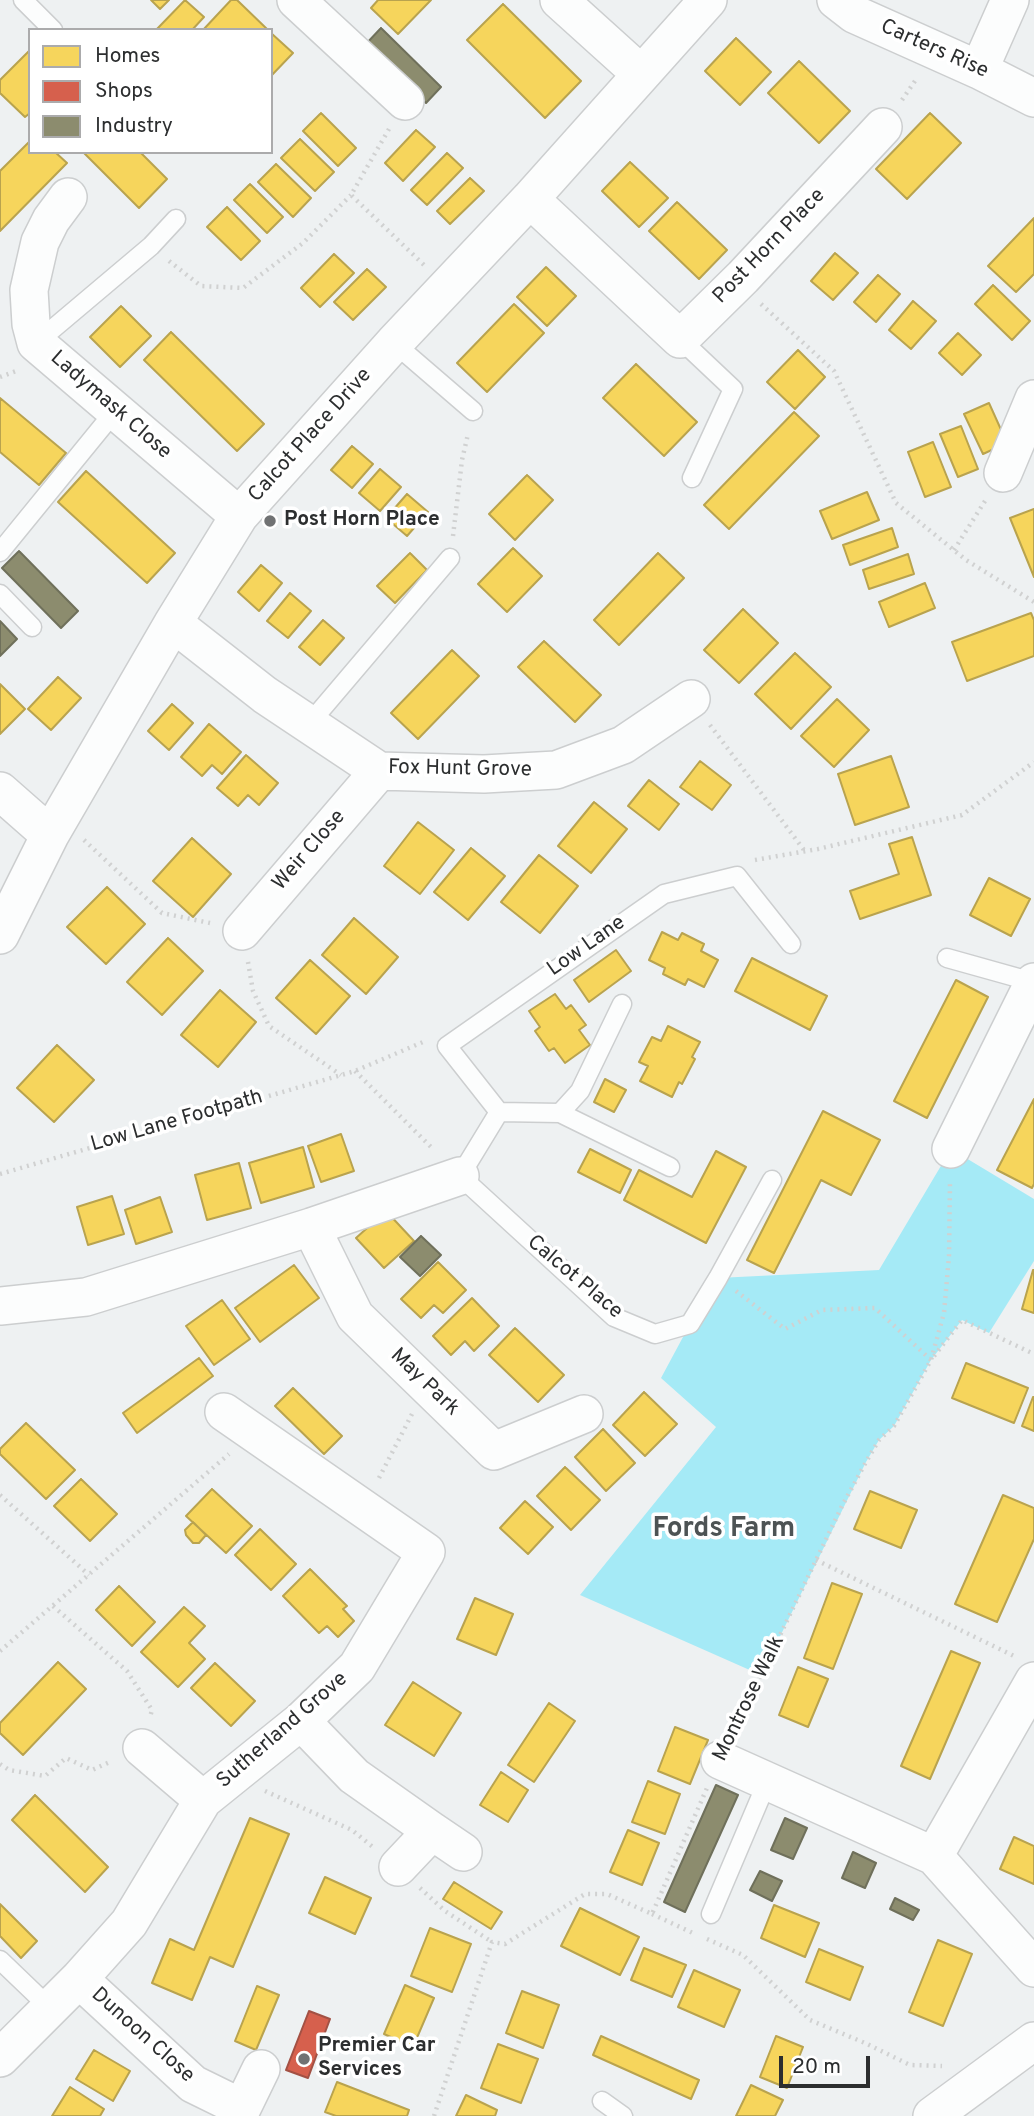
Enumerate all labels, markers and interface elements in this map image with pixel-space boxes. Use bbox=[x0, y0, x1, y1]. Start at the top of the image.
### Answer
street label: Carters Rise bbox=[876, 15, 992, 85]
legend bbox=[28, 28, 273, 154]
text: Homes bbox=[95, 43, 160, 70]
text: Shops bbox=[95, 78, 153, 105]
text: Industry bbox=[95, 113, 173, 140]
street label: Post Horn Place bbox=[709, 184, 831, 310]
street label: Ladymask Close bbox=[44, 346, 176, 466]
street label: Calcot Place Drive bbox=[244, 364, 378, 508]
place label: Post Horn Place bbox=[284, 508, 440, 534]
marker: Post Horn Place bbox=[262, 513, 278, 529]
street label: Fox Hunt Grove bbox=[388, 756, 532, 784]
street label: Weir Close bbox=[268, 806, 352, 896]
street label: Low Lane bbox=[543, 911, 631, 983]
street label: Low Lane Footpath bbox=[88, 1085, 266, 1159]
street label: Calcot Place bbox=[521, 1231, 627, 1325]
street label: May Park bbox=[384, 1344, 464, 1422]
district label: Fords Farm bbox=[653, 1513, 795, 1547]
street label: Montrose Walk bbox=[709, 1632, 791, 1766]
street label: Sutherland Grove bbox=[212, 1667, 354, 1795]
street label: Dunoon Close bbox=[85, 1983, 199, 2089]
place label: Premier Car Services bbox=[318, 2034, 435, 2084]
scale bar bbox=[782, 2042, 873, 2086]
marker: Premier Car Services bbox=[296, 2051, 312, 2067]
text: 20 m bbox=[792, 2054, 841, 2081]

